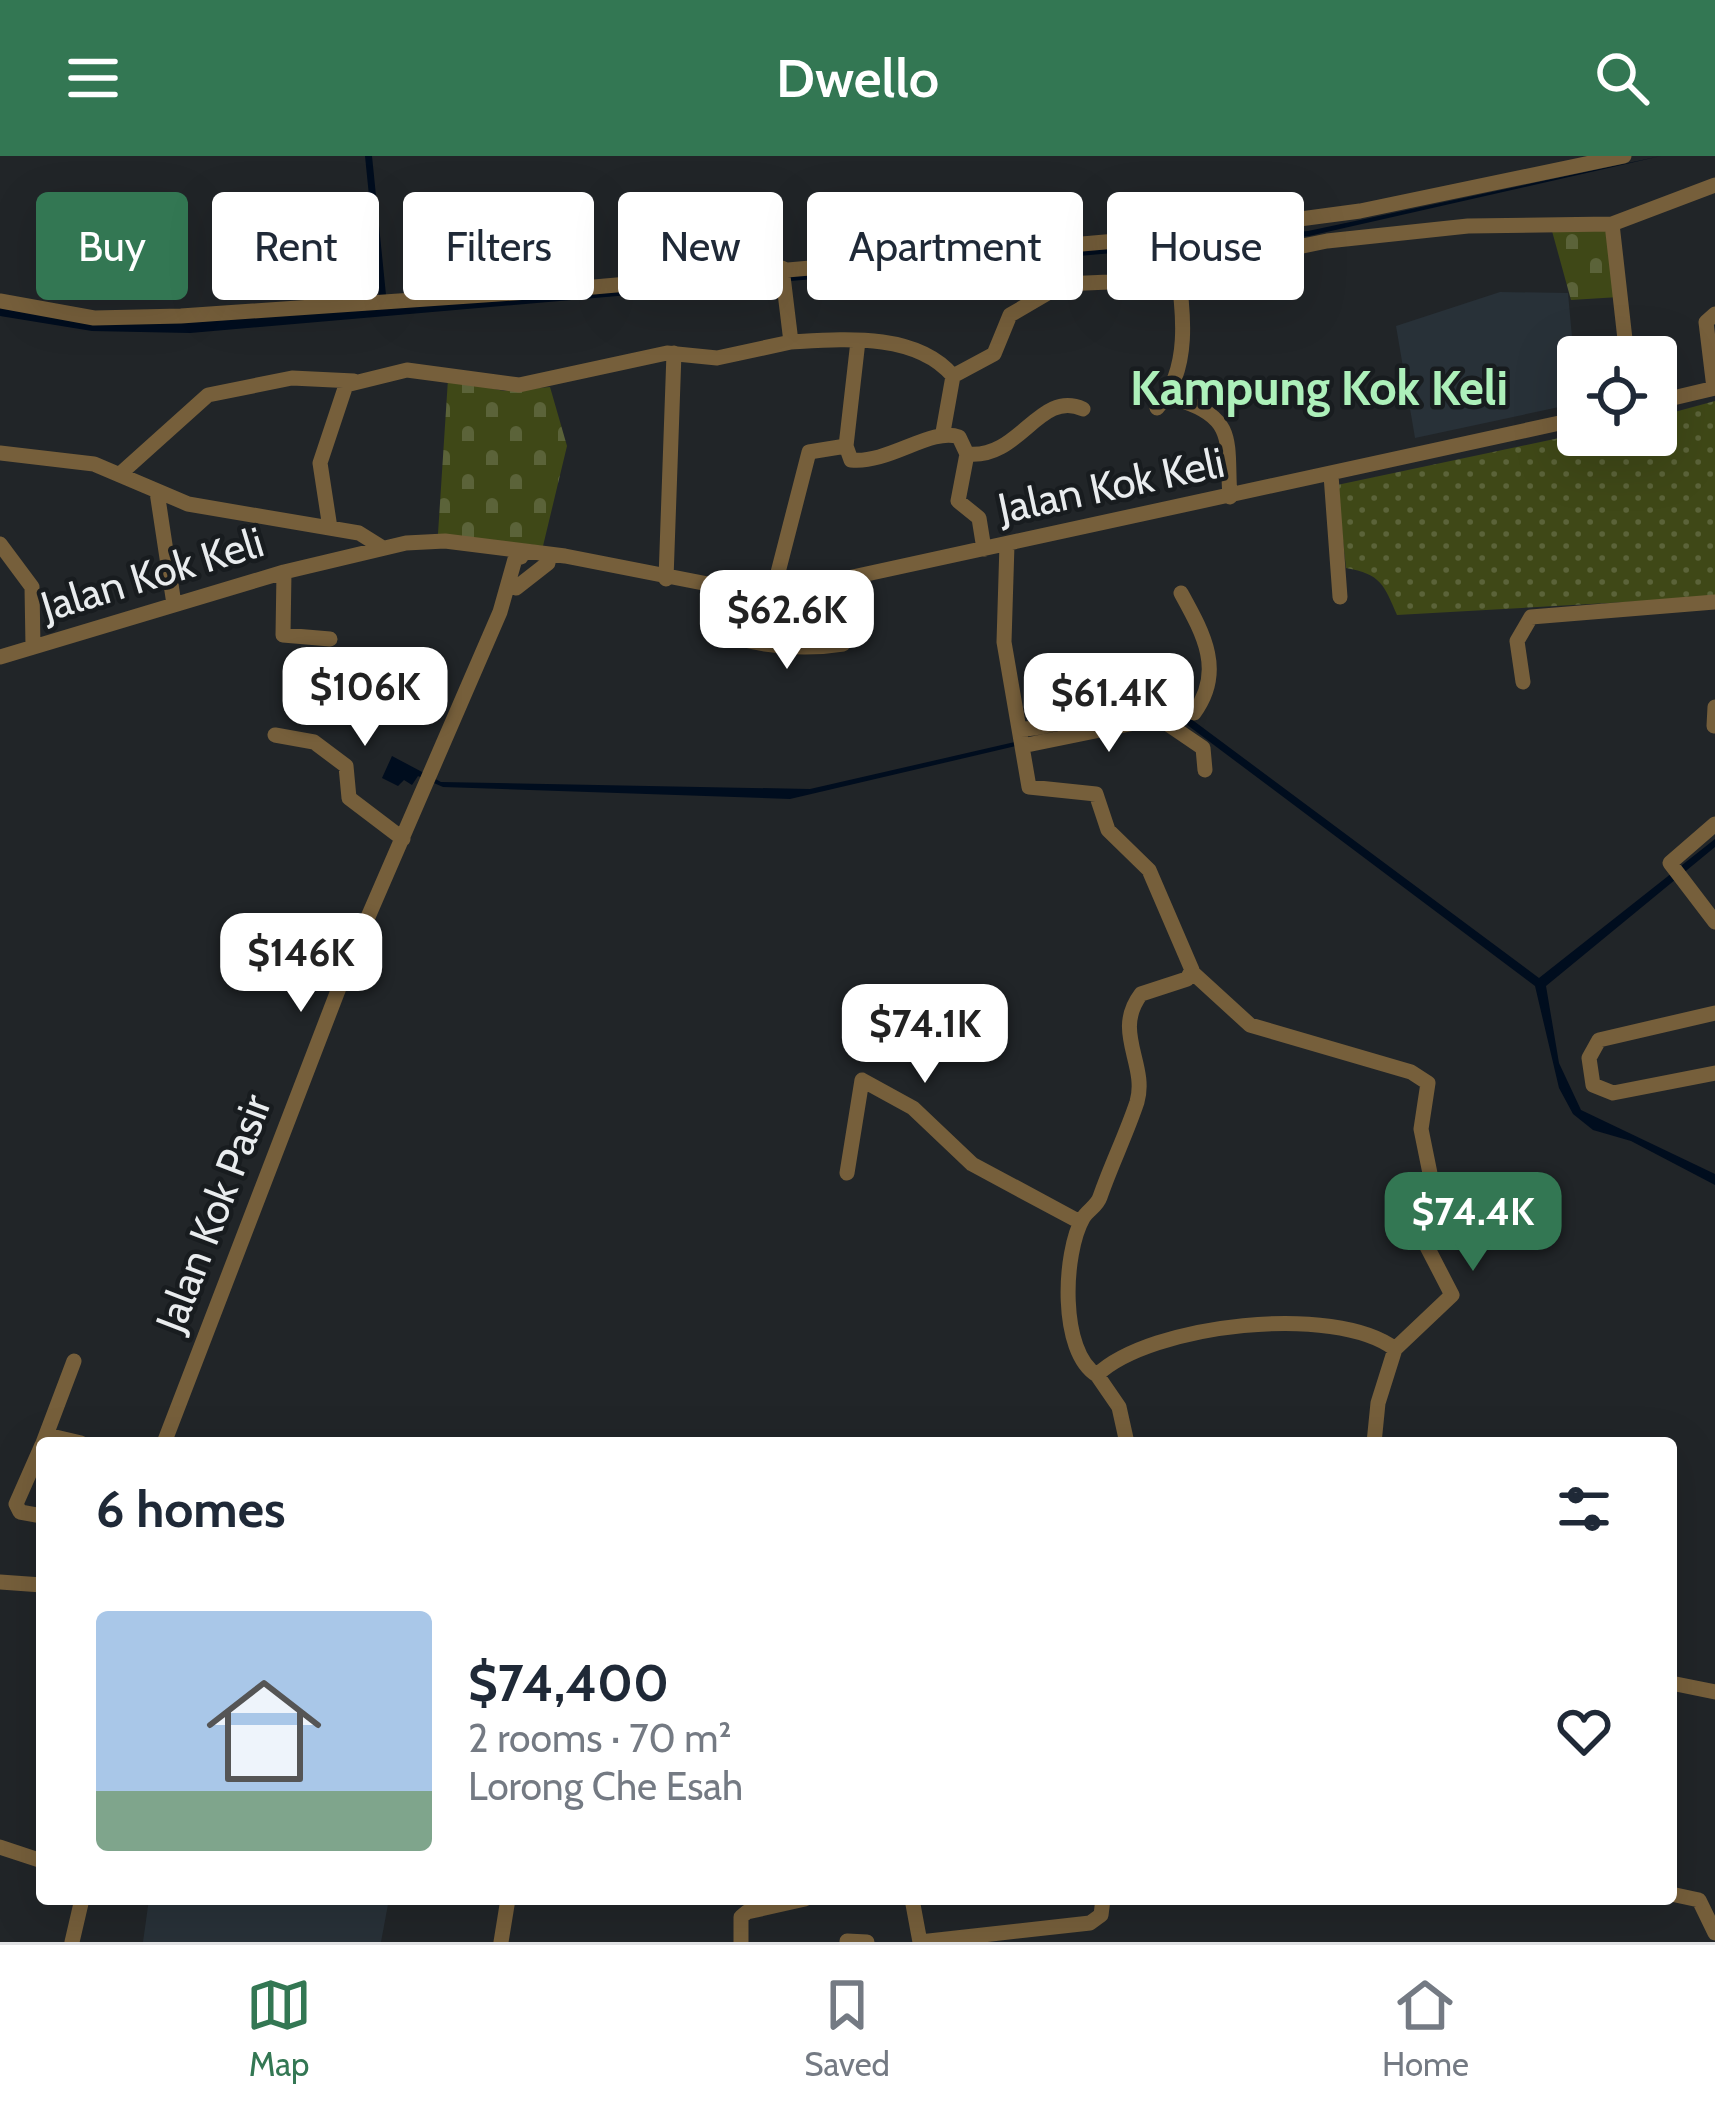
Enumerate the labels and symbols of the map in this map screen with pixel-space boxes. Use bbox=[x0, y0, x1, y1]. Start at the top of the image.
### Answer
district label: Kampung Kok Keli bbox=[1130, 359, 1508, 417]
street label: Jalan Kok Keli bbox=[992, 436, 1229, 535]
street label: Jalan Kok Keli bbox=[34, 516, 269, 633]
pin: $62.6K bbox=[689, 570, 885, 672]
pin: $106K bbox=[281, 647, 449, 749]
pin: $61.4K bbox=[1011, 653, 1207, 755]
pin: $146K bbox=[217, 913, 385, 1015]
pin: $74.1K bbox=[827, 984, 1023, 1086]
street label: Jalan Kok Pasir bbox=[144, 1086, 282, 1340]
pin: $74.4K bbox=[1375, 1172, 1571, 1274]

